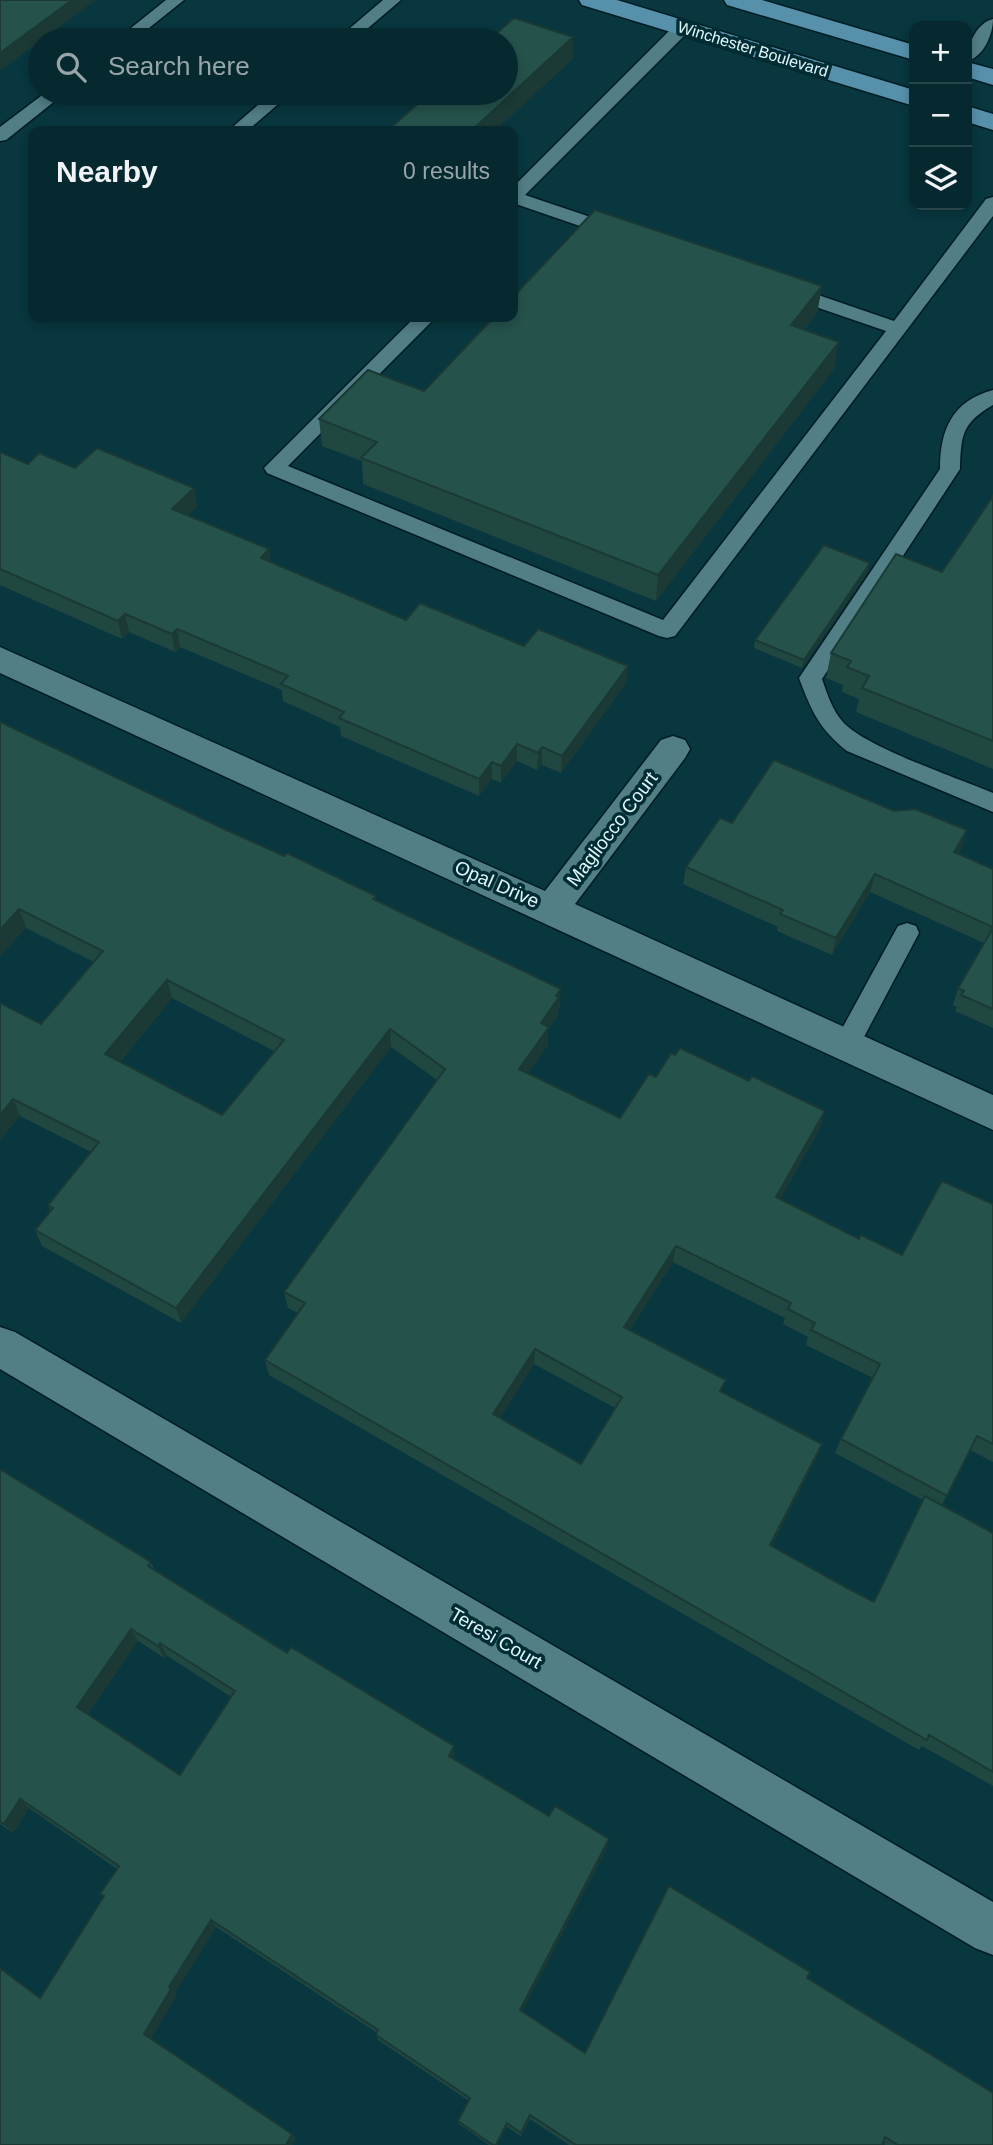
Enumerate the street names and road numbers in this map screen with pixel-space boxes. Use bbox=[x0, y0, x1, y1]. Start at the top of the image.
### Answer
street label: Winchester Boulevard bbox=[676, 18, 830, 80]
street label: Magliocco Court bbox=[562, 767, 662, 890]
street label: Opal Drive bbox=[452, 856, 542, 912]
street label: Teresi Court bbox=[446, 1603, 546, 1673]

